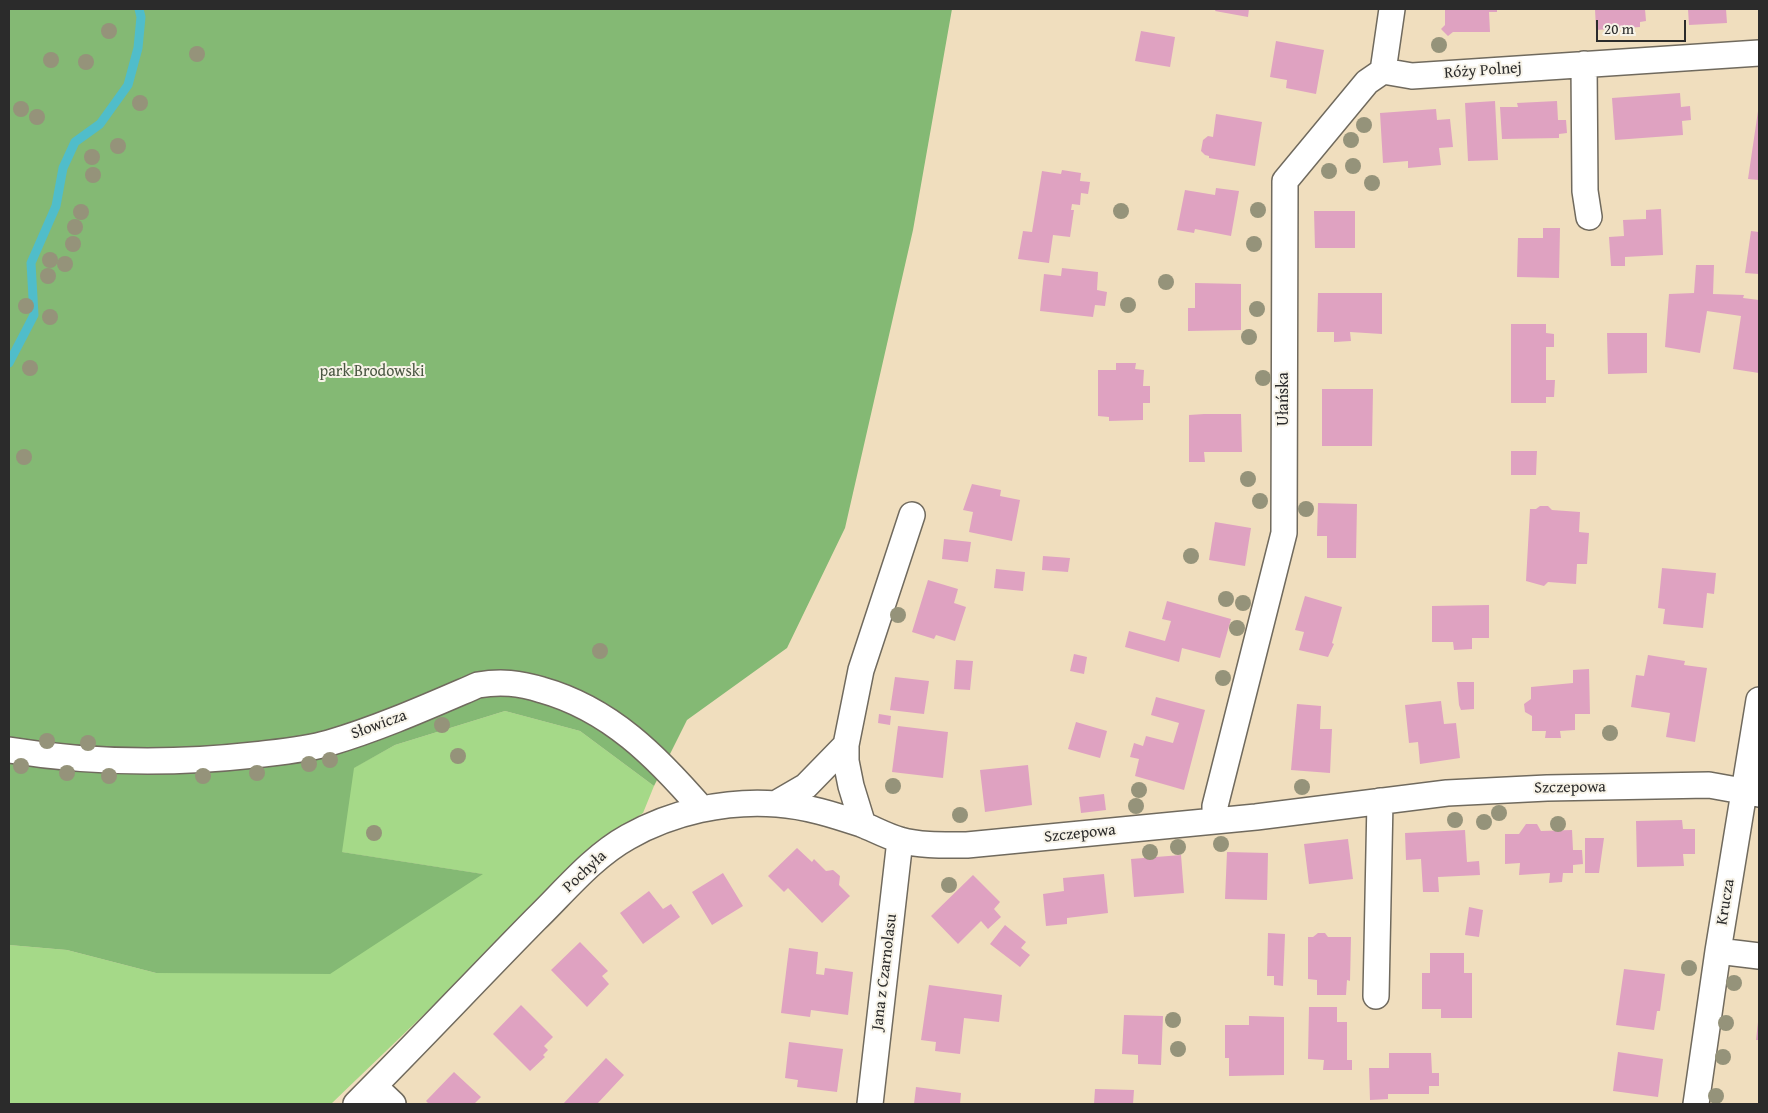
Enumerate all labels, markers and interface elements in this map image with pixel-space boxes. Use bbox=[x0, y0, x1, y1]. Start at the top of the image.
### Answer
scale bar bbox=[1598, 10, 1688, 42]
text: 20 m bbox=[1604, 18, 1634, 39]
street label: Róży Polnej bbox=[1443, 59, 1523, 83]
park label: park Brodowski bbox=[320, 362, 424, 382]
street label: Ułańska bbox=[1274, 372, 1294, 426]
street label: Słowicza bbox=[348, 706, 410, 744]
street label: Szczepowa bbox=[1534, 778, 1606, 798]
street label: Szczepowa bbox=[1043, 821, 1117, 847]
street label: Pochyła bbox=[559, 847, 611, 897]
street label: Krucza bbox=[1713, 878, 1739, 926]
street label: Jana z Czarnolasu bbox=[868, 913, 902, 1031]

